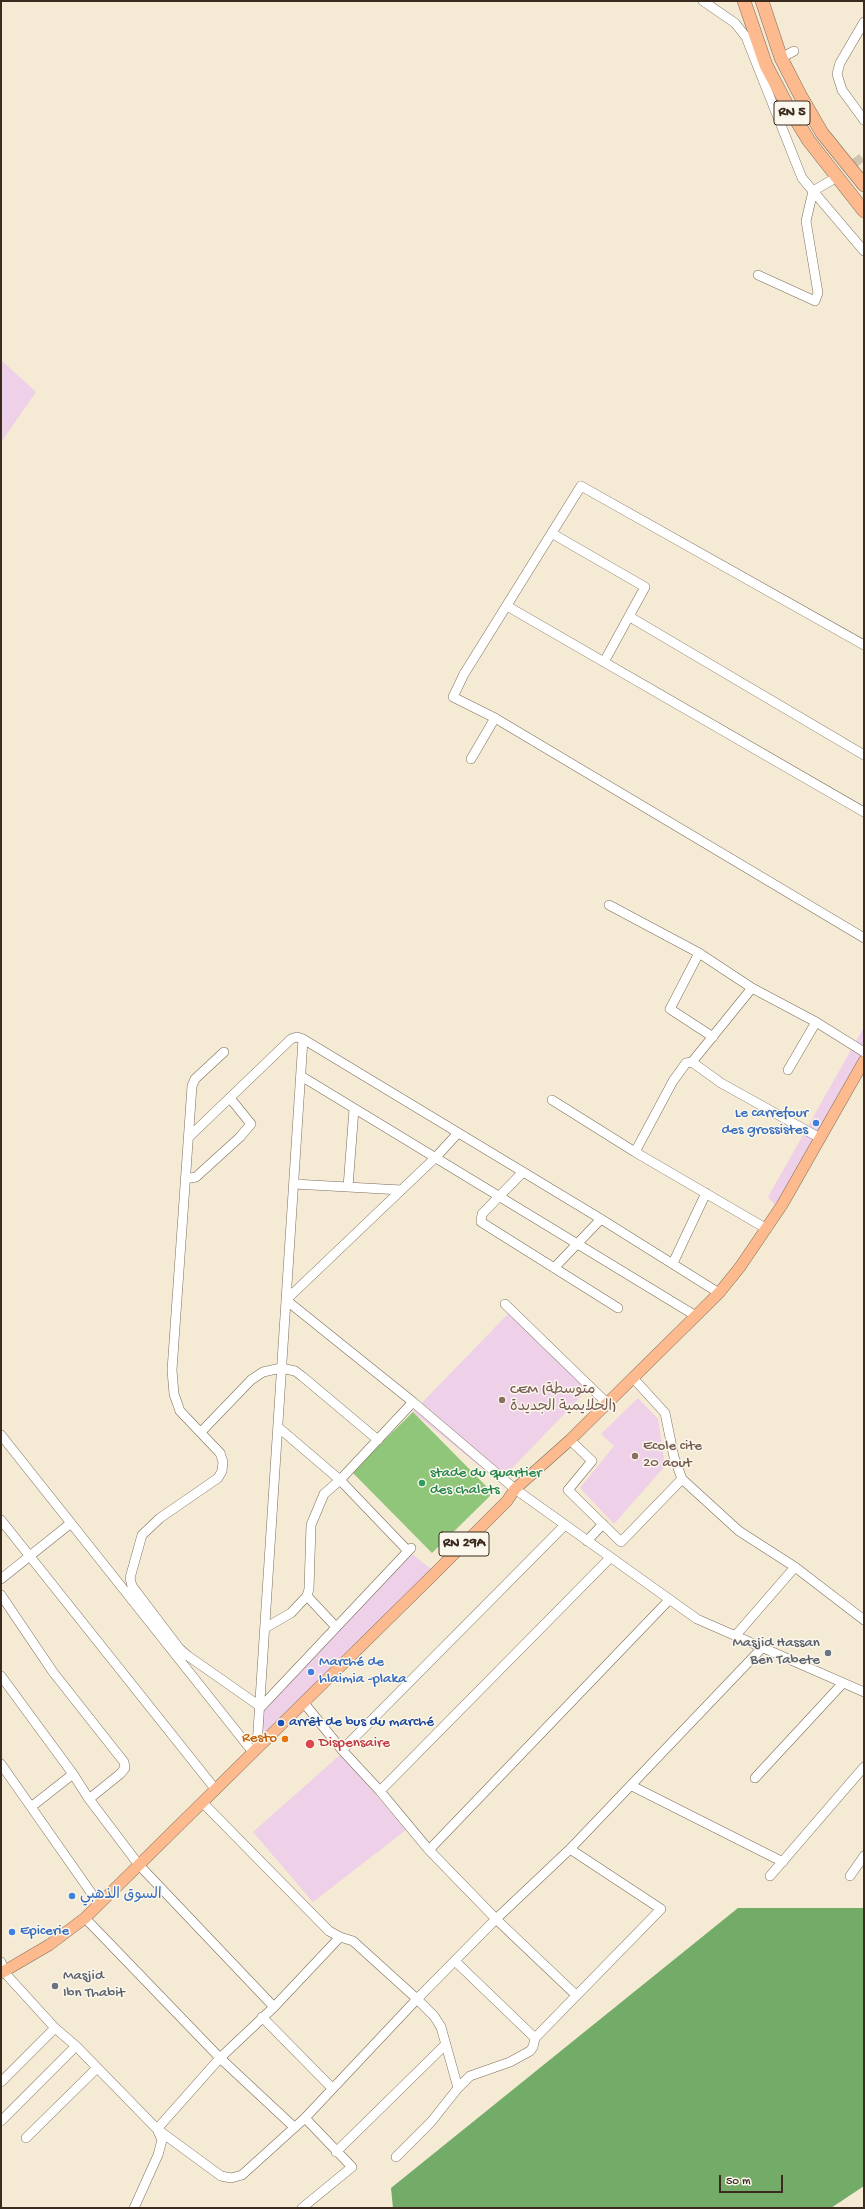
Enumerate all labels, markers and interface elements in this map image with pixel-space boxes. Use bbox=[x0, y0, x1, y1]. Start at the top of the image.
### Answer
road number: RN 5 bbox=[774, 101, 810, 125]
place label: Le carrefour des grossistes bbox=[722, 1105, 808, 1140]
marker: Le carrefour des grossistes bbox=[811, 1118, 821, 1128]
place label: CEM (متوسطة الحلايمية الجديدة) bbox=[510, 1382, 616, 1417]
marker: CEM (متوسطة الحلايمية الجديدة) bbox=[497, 1395, 507, 1405]
place label: Ecole cite 20 aout bbox=[643, 1438, 702, 1473]
marker: Ecole cite 20 aout bbox=[630, 1451, 640, 1461]
place label: stade du quartier des chalets bbox=[430, 1465, 542, 1500]
marker: stade du quartier des chalets bbox=[417, 1478, 427, 1488]
road number: RN 29A bbox=[439, 1532, 489, 1556]
place label: Masjid Hassan Ben Tabete bbox=[732, 1635, 820, 1670]
marker: Masjid Hassan Ben Tabete bbox=[823, 1648, 833, 1658]
place label: Marché de hlaimia -plaka bbox=[319, 1654, 406, 1689]
marker: Marché de hlaimia -plaka bbox=[306, 1667, 316, 1677]
place label: arrêt de bus du marché bbox=[289, 1714, 434, 1732]
marker: arrêt de bus du marché bbox=[276, 1718, 286, 1728]
place label: Resto bbox=[242, 1730, 277, 1748]
marker: Resto bbox=[280, 1734, 290, 1744]
place label: Dispensaire bbox=[319, 1735, 390, 1753]
marker: Dispensaire bbox=[304, 1738, 316, 1750]
place label: السوق الذهبي bbox=[80, 1887, 162, 1905]
marker: السوق الذهبي bbox=[67, 1891, 77, 1901]
place label: Epicerie bbox=[20, 1923, 69, 1941]
marker: Epicerie bbox=[7, 1927, 17, 1937]
place label: Masjid Ibn Thabit bbox=[63, 1968, 125, 2003]
marker: Masjid Ibn Thabit bbox=[50, 1981, 60, 1991]
scale bar bbox=[721, 2167, 785, 2193]
text: 50 m bbox=[726, 2175, 751, 2189]

